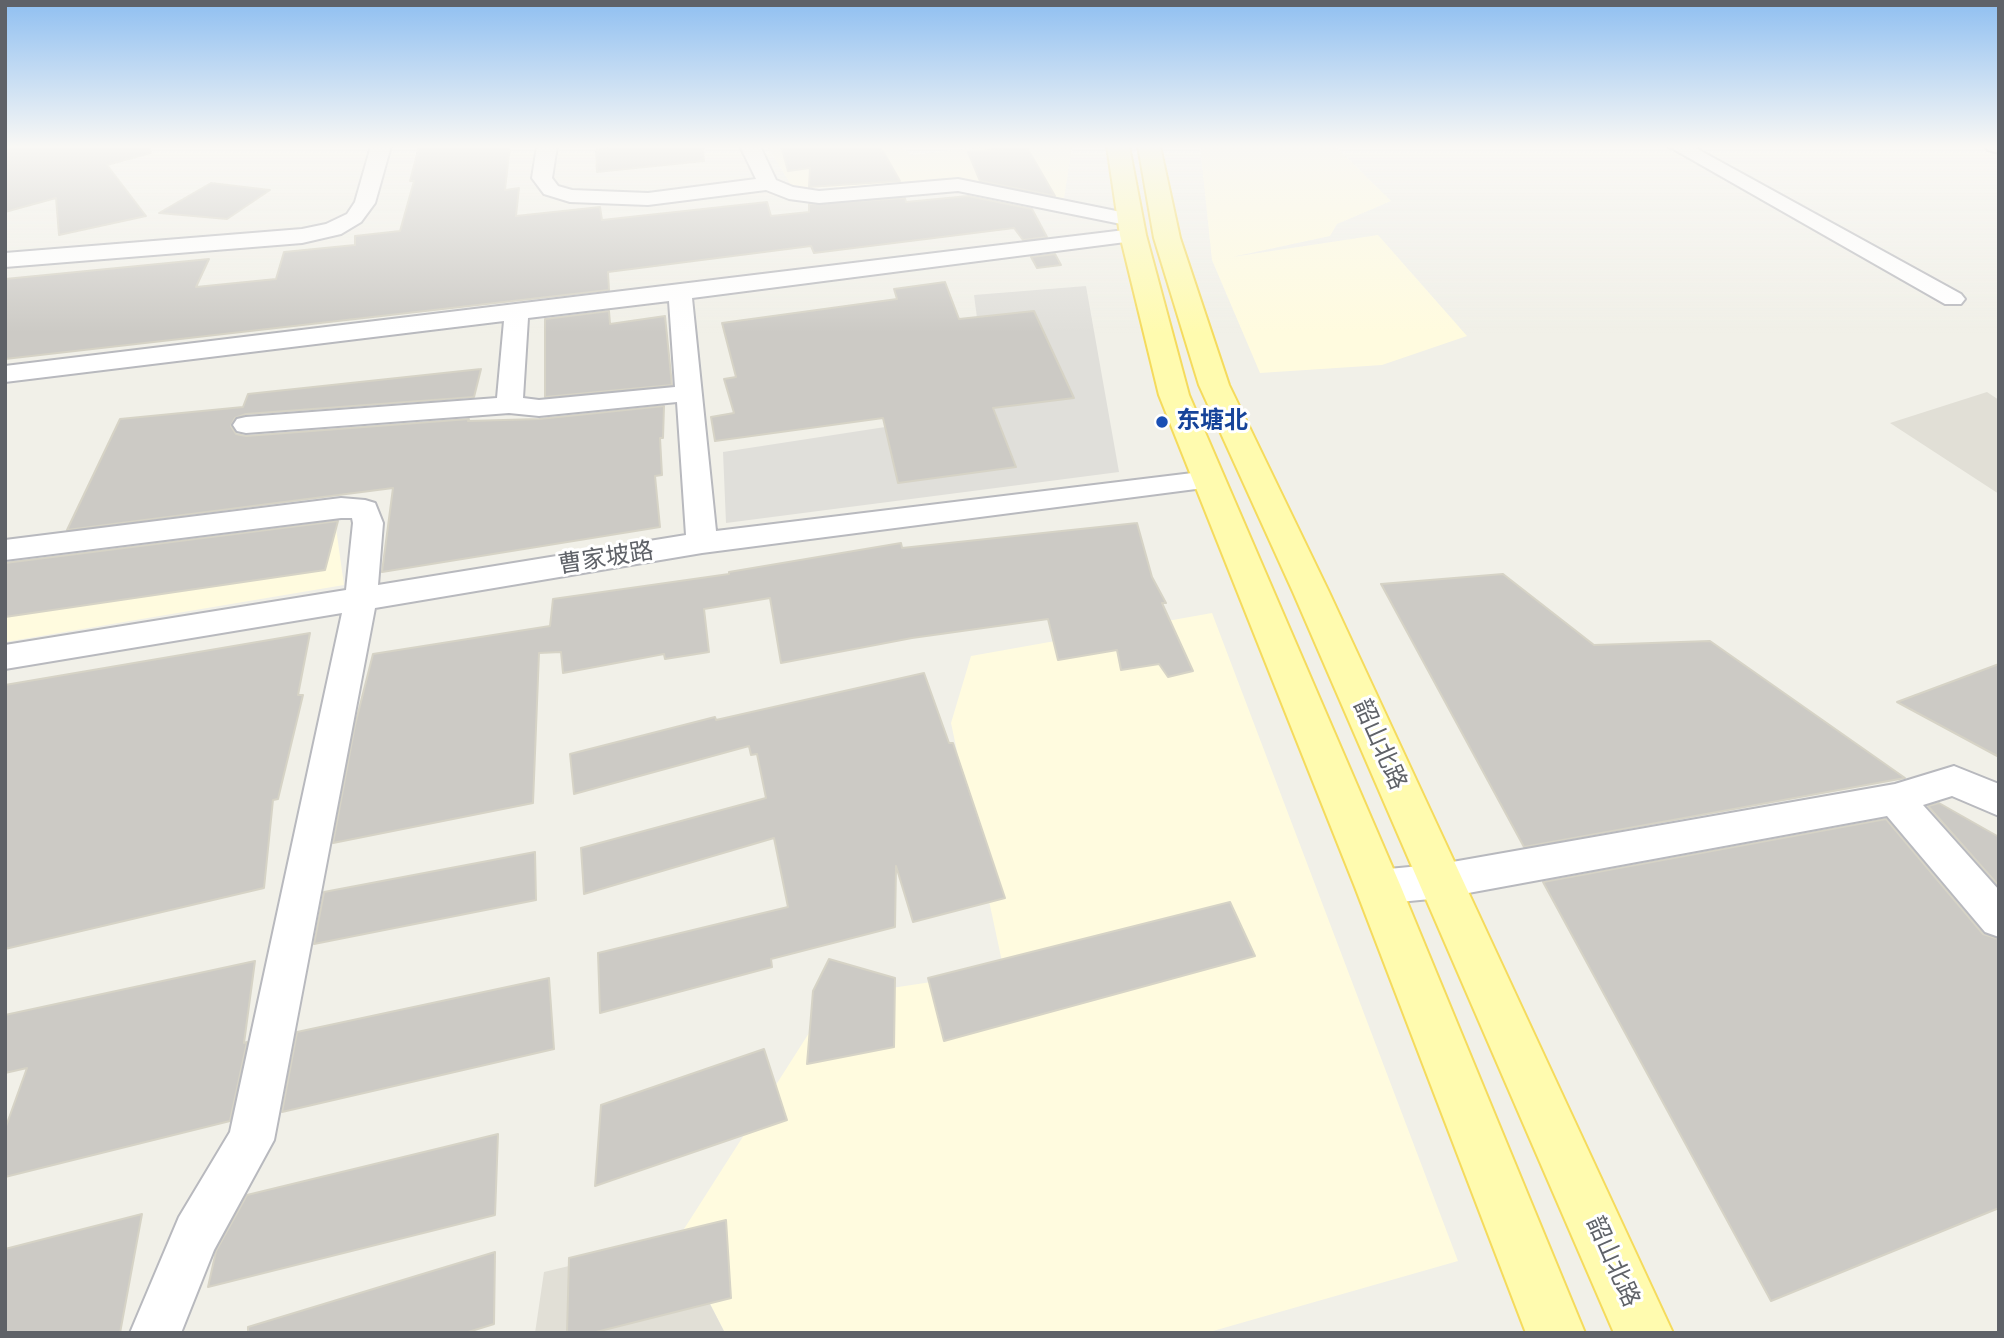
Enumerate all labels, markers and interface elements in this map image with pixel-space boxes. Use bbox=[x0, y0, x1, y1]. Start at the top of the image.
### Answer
place label: 东塘北 bbox=[1176, 408, 1248, 436]
marker: 东塘北 bbox=[1154, 414, 1170, 430]
street label: 曹家坡路 bbox=[556, 537, 656, 581]
street label: 韶山北路 bbox=[1346, 695, 1412, 795]
street label: 韶山北路 bbox=[1579, 1212, 1645, 1312]

